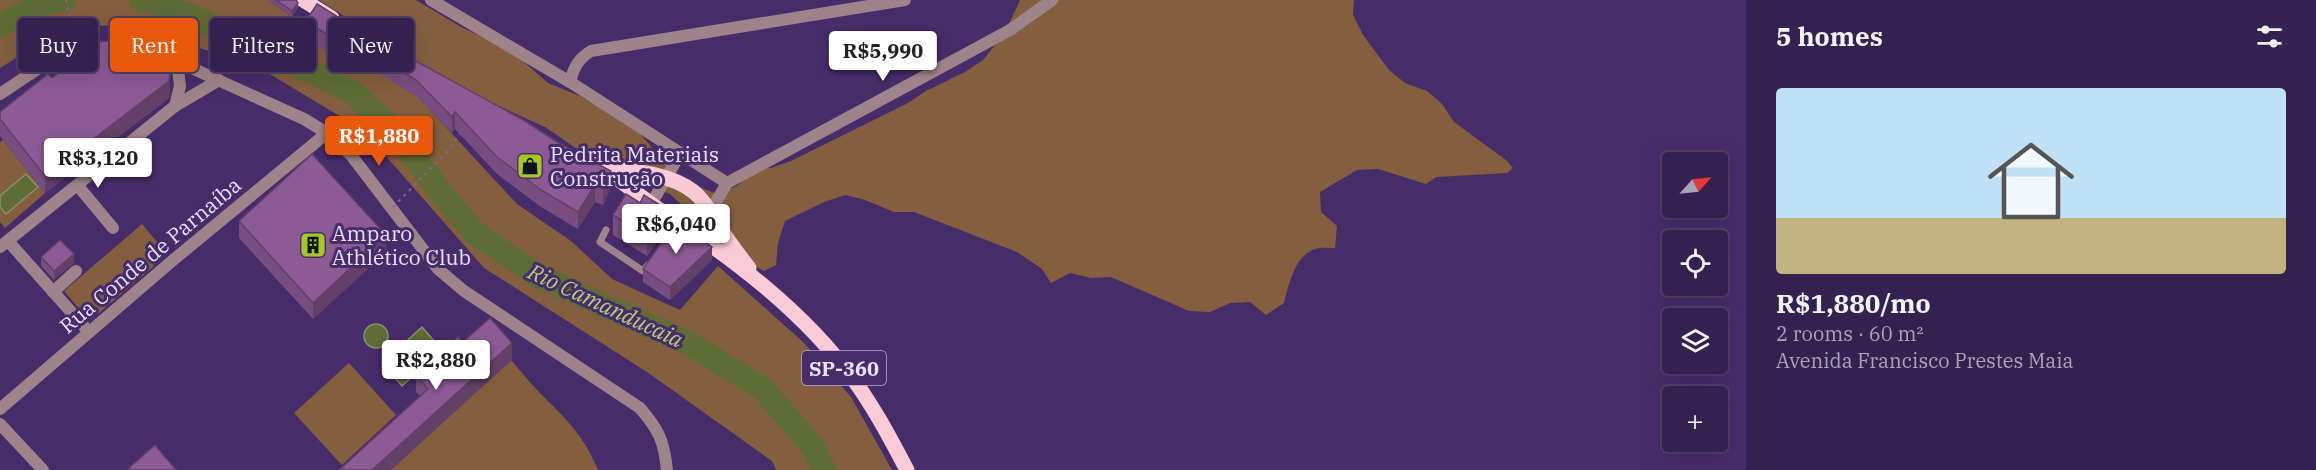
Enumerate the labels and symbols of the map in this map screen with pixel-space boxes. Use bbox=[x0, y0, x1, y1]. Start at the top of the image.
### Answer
pin: R$5,990 bbox=[828, 31, 938, 82]
pin: R$1,880 bbox=[324, 116, 434, 167]
pin: R$3,120 bbox=[43, 138, 153, 189]
place label: Pedrita Materiais Construção bbox=[550, 140, 719, 192]
shop icon: Pedrita Materiais Construção bbox=[515, 151, 545, 181]
north arrow bbox=[1662, 152, 1728, 218]
street label: Rua Conde de Parnaíba bbox=[53, 171, 247, 339]
pin: R$6,040 bbox=[621, 204, 731, 255]
place label: Amparo Athlético Club bbox=[332, 219, 471, 271]
building icon: Amparo Athlético Club bbox=[298, 230, 328, 260]
water label: Rio Camanducaia bbox=[523, 256, 688, 354]
pin: R$2,880 bbox=[381, 340, 491, 391]
road number: SP-360 bbox=[802, 351, 886, 385]

